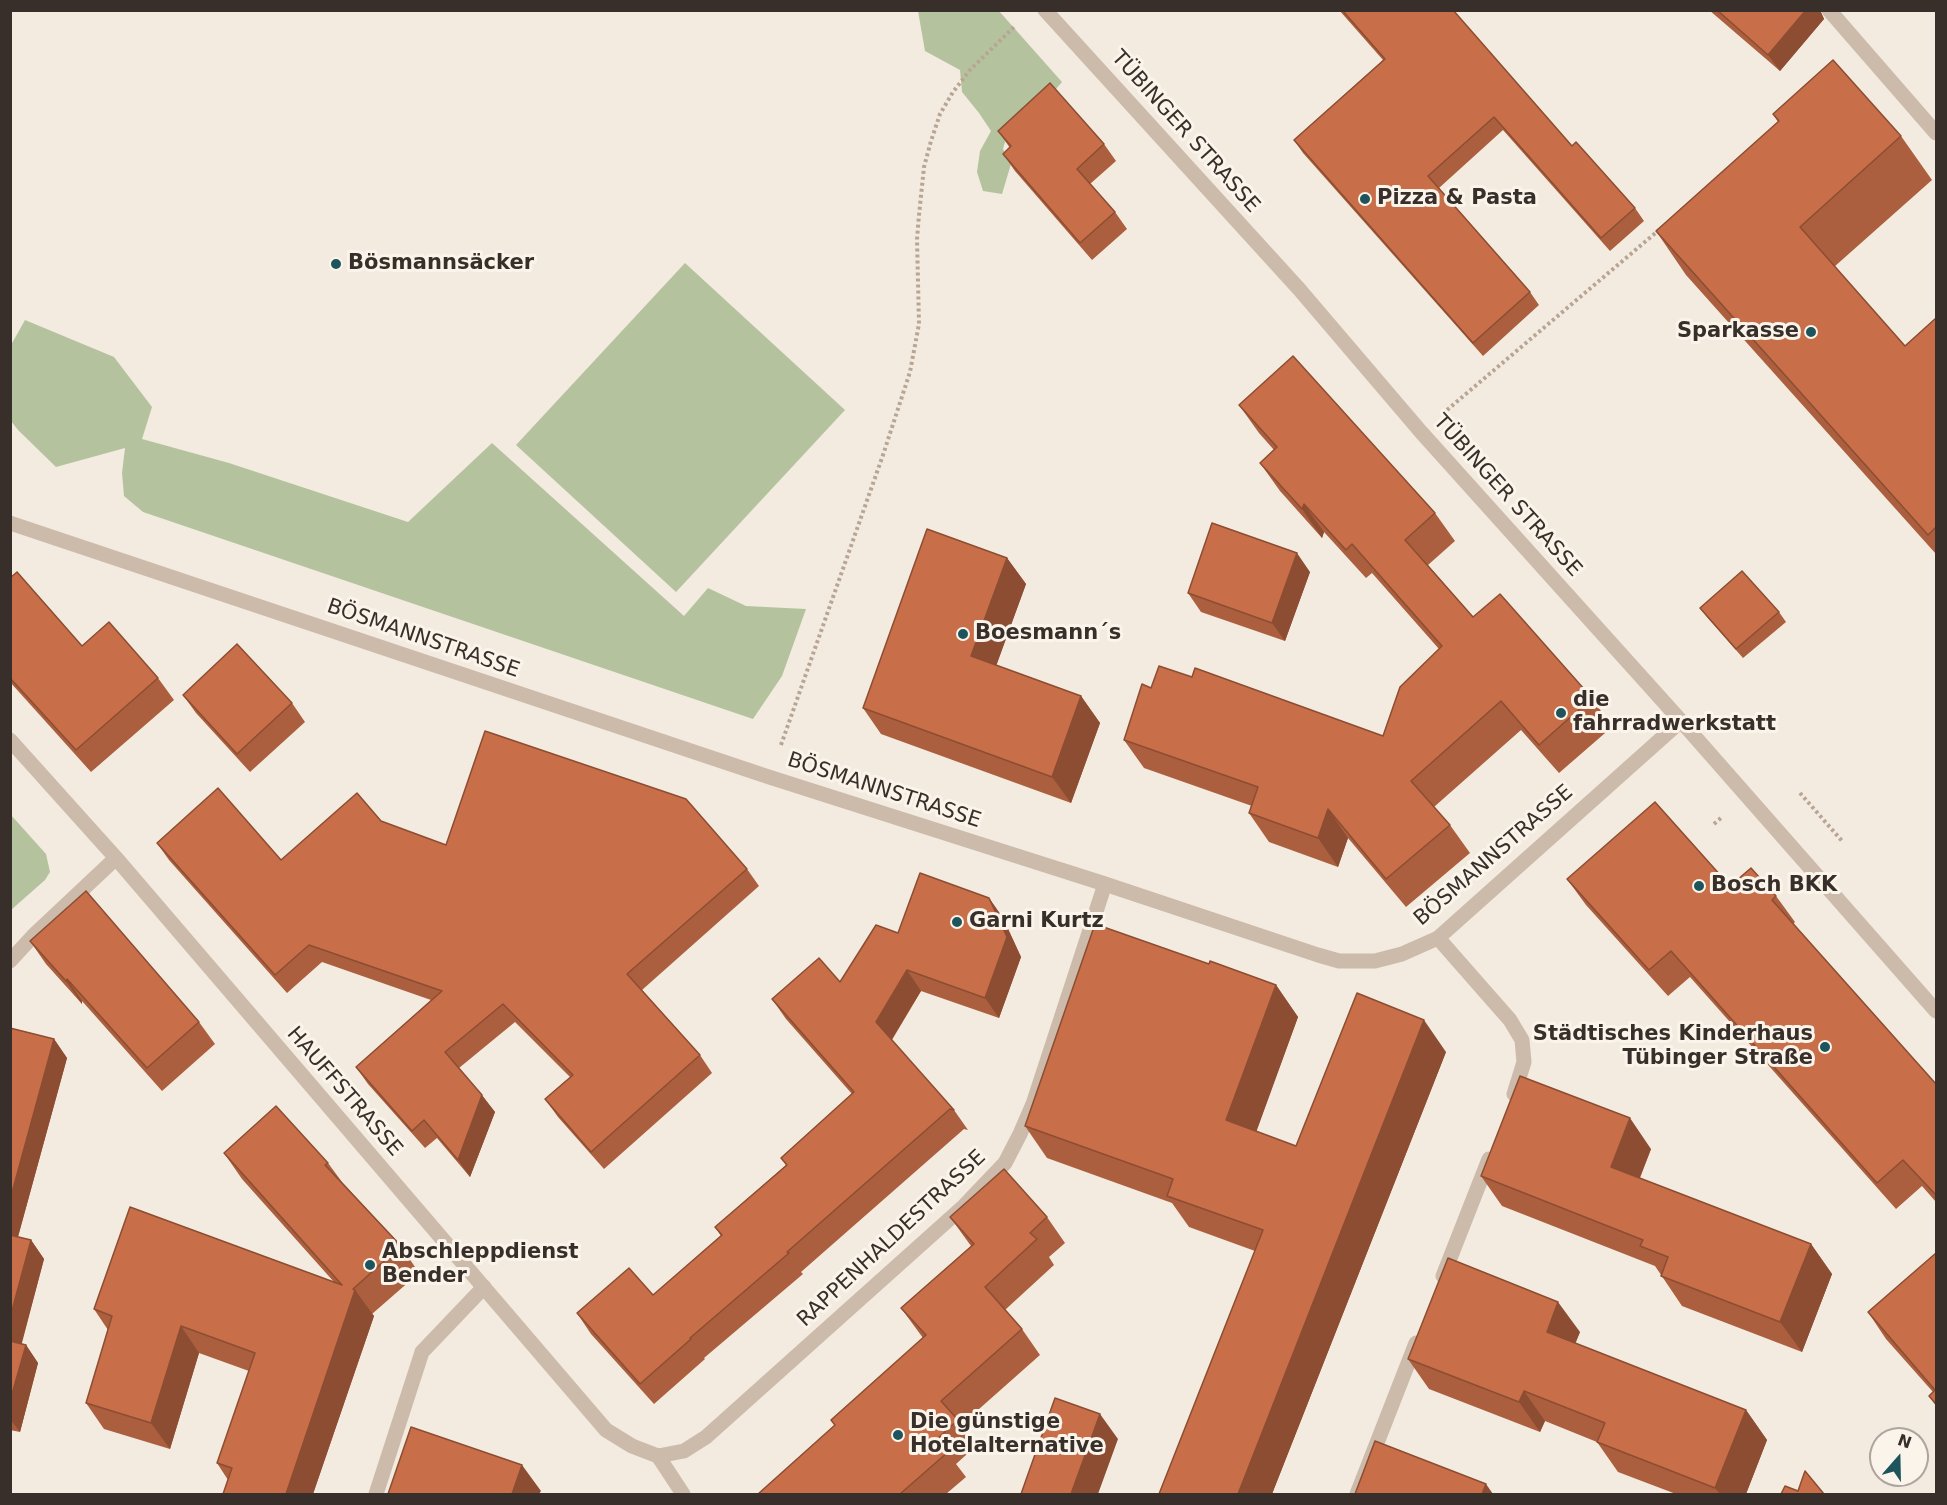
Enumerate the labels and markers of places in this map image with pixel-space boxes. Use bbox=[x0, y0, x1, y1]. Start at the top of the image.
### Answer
place label: Pizza & Pasta bbox=[1377, 186, 1537, 212]
marker: Pizza & Pasta bbox=[1358, 192, 1372, 206]
place label: Bösmannsäcker bbox=[348, 251, 534, 277]
marker: Bösmannsäcker bbox=[329, 257, 343, 271]
place label: Sparkasse bbox=[1677, 319, 1799, 345]
marker: Sparkasse bbox=[1804, 325, 1818, 339]
place label: Boesmann´s bbox=[975, 621, 1121, 647]
marker: Boesmann´s bbox=[956, 627, 970, 641]
place label: die fahrradwerkstatt bbox=[1573, 688, 1776, 738]
marker: die fahrradwerkstatt bbox=[1554, 706, 1568, 720]
place label: Bosch BKK bbox=[1711, 873, 1837, 899]
marker: Bosch BKK bbox=[1692, 879, 1706, 893]
place label: Garni Kurtz bbox=[969, 909, 1104, 935]
marker: Garni Kurtz bbox=[950, 915, 964, 929]
place label: Städtisches Kinderhaus Tübinger Straße bbox=[1533, 1022, 1813, 1072]
marker: Städtisches Kinderhaus Tübinger Straße bbox=[1818, 1040, 1832, 1054]
place label: Abschleppdienst Bender bbox=[382, 1240, 579, 1290]
marker: Abschleppdienst Bender bbox=[363, 1258, 377, 1272]
place label: Die günstige Hotelalternative bbox=[910, 1410, 1104, 1460]
marker: Die günstige Hotelalternative bbox=[891, 1428, 905, 1442]

